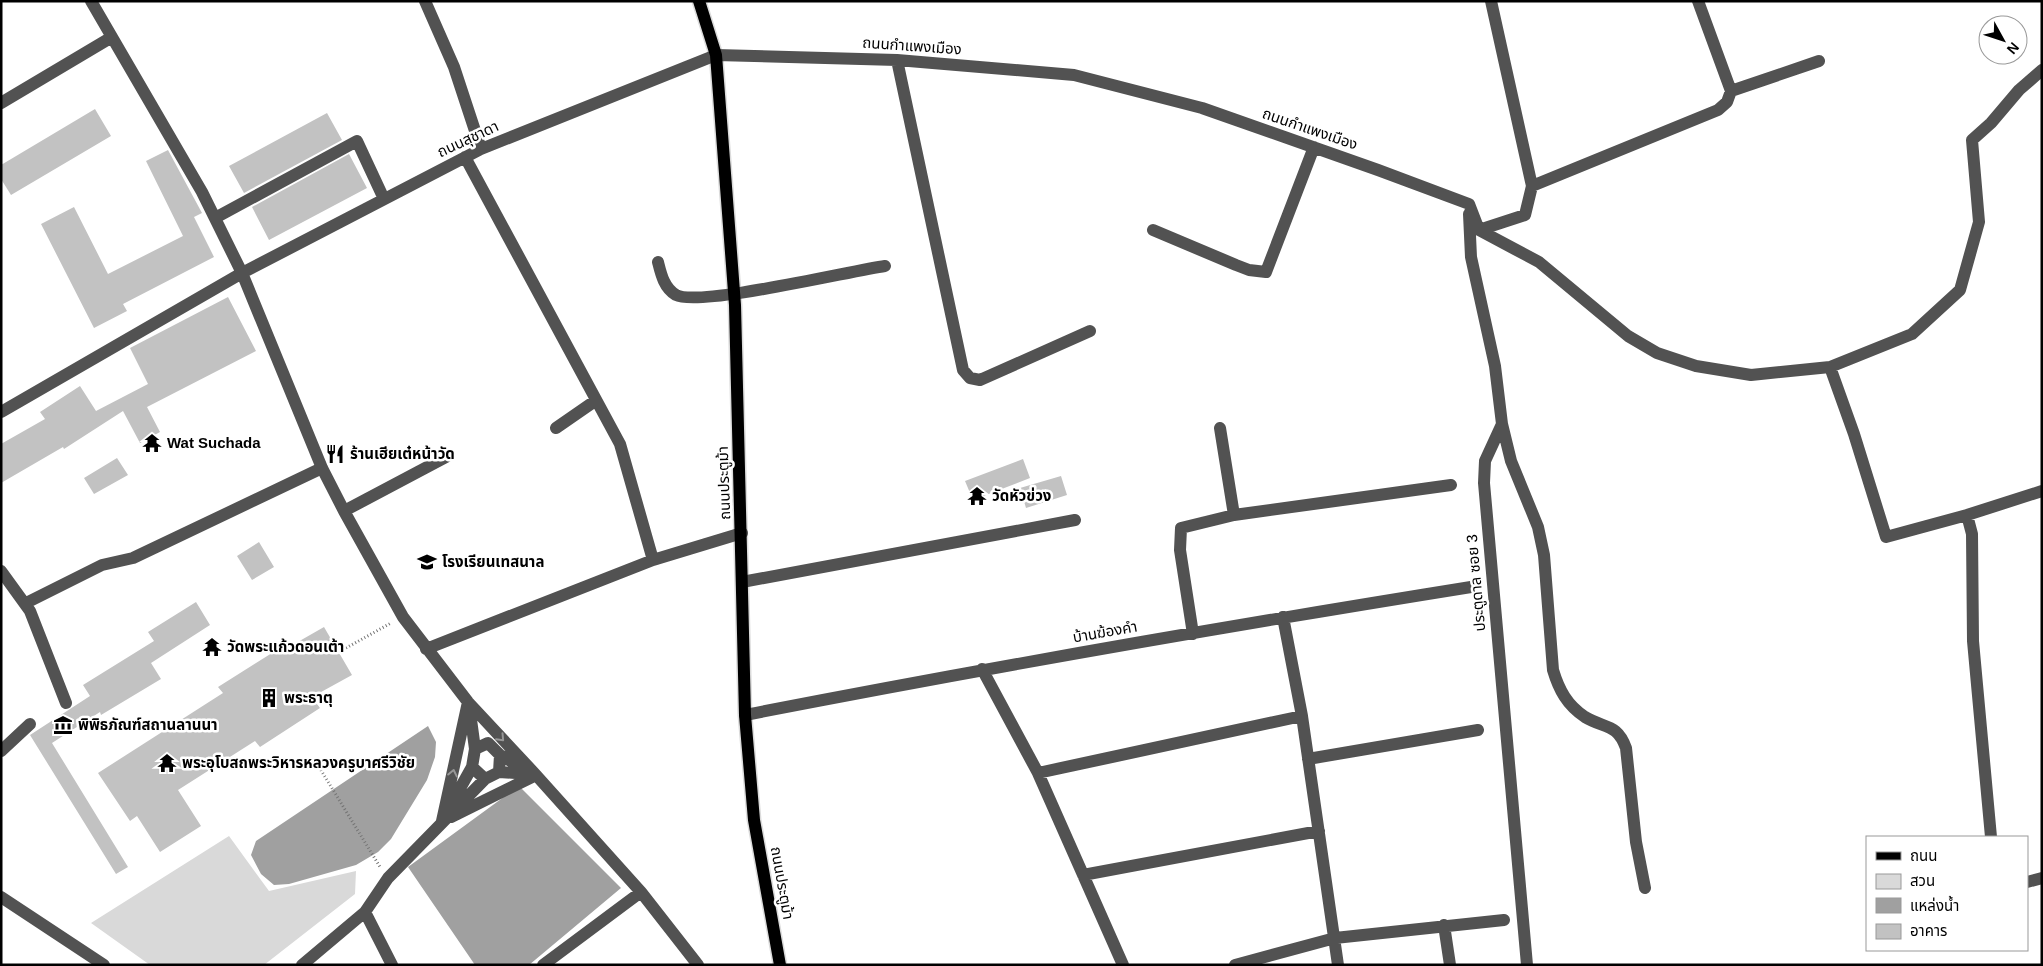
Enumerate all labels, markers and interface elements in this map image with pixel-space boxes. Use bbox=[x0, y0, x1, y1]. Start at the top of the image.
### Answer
north arrow bbox=[1978, 15, 2028, 65]
street label: ถนนกำแพงเมือง bbox=[862, 34, 962, 57]
text: N bbox=[2004, 39, 2022, 57]
street label: ถนนกำแพงเมือง bbox=[1260, 104, 1360, 153]
street label: ถนนสุชาดา bbox=[434, 117, 502, 161]
temple icon: Wat Suchada bbox=[141, 432, 163, 454]
place label: Wat Suchada bbox=[167, 434, 261, 451]
restaurant icon: ร้านเฮียเต๋หน้าวัด bbox=[324, 443, 346, 465]
place label: ร้านเฮียเต๋หน้าวัด bbox=[350, 445, 455, 462]
street label: ถนนประตูม้า bbox=[714, 446, 734, 520]
temple icon: วัดหัวข่วง bbox=[966, 485, 988, 507]
place label: วัดหัวข่วง bbox=[992, 487, 1051, 504]
street label: ประตูดาล ซอย 3 bbox=[1463, 534, 1489, 632]
school or university icon: โรงเรียนเทสนาล bbox=[416, 551, 438, 573]
place label: โรงเรียนเทสนาล bbox=[442, 553, 544, 570]
street label: บ้านฆ้องคำ bbox=[1071, 617, 1139, 646]
temple icon: วัดพระแก้วดอนเต้า bbox=[201, 636, 223, 658]
place label: วัดพระแก้วดอนเต้า bbox=[227, 638, 344, 655]
building icon: พระธาตุ bbox=[258, 687, 280, 709]
place label: พระธาตุ bbox=[284, 689, 333, 707]
museum icon: พิพิธภัณฑ์สถานลานนา bbox=[52, 714, 74, 736]
place label: พิพิธภัณฑ์สถานลานนา bbox=[78, 716, 218, 733]
one-way arrow bbox=[496, 732, 505, 741]
temple icon: พระอุโบสถพระวิหารหลวงครูบาศรีวิชัย bbox=[156, 752, 178, 774]
place label: พระอุโบสถพระวิหารหลวงครูบาศรีวิชัย bbox=[182, 754, 415, 773]
one-way arrow bbox=[447, 769, 457, 778]
legend bbox=[1866, 836, 2028, 951]
street label: ถนนประตูม้า bbox=[767, 845, 797, 921]
text: ถนน bbox=[1910, 847, 1937, 864]
text: สวน bbox=[1910, 872, 1935, 889]
text: แหล่งน้ำ bbox=[1910, 895, 1959, 914]
text: อาคาร bbox=[1910, 922, 1947, 939]

